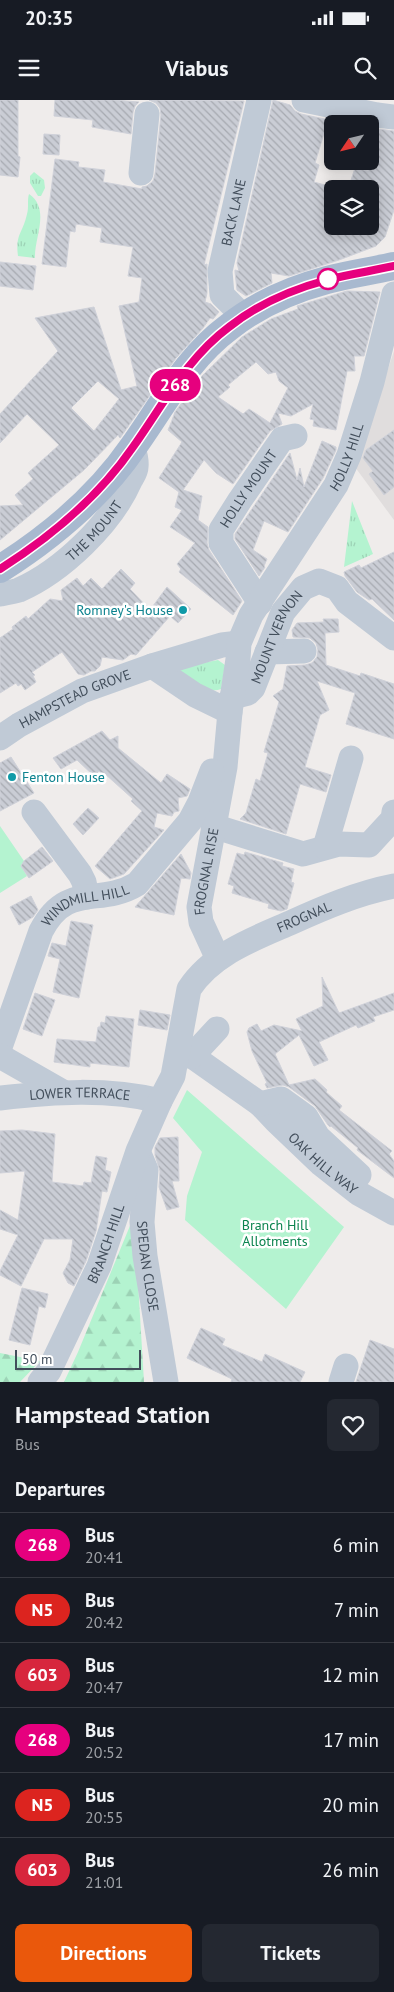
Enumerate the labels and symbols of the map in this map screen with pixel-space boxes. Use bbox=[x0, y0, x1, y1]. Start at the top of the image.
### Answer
north arrow bbox=[324, 115, 379, 170]
street label: BACK LANE bbox=[217, 177, 250, 248]
unlabelled marker bbox=[317, 268, 339, 290]
line badge: 268 bbox=[146, 369, 204, 401]
street label: HOLLY HILL bbox=[325, 421, 368, 495]
street label: HOLLY MOUNT bbox=[216, 446, 281, 531]
street label: THE MOUNT bbox=[62, 497, 126, 565]
street label: MOUNT VERNON bbox=[247, 586, 306, 686]
place label: Romney's House bbox=[76, 601, 173, 619]
marker: Romney's House bbox=[177, 604, 189, 616]
street label: HAMPSTEAD GROVE bbox=[16, 665, 133, 732]
place label: Fenton House bbox=[22, 768, 105, 786]
marker: Fenton House bbox=[6, 771, 18, 783]
street label: FROGNAL RISE bbox=[190, 826, 223, 916]
street label: WINDMILL HILL bbox=[37, 880, 132, 930]
street label: FROGNAL bbox=[274, 897, 334, 937]
street label: LOWER TERRACE bbox=[28, 1083, 131, 1104]
street label: OAK HILL WAY bbox=[284, 1128, 362, 1199]
street label: BRANCH HILL bbox=[83, 1202, 128, 1286]
park label: Branch Hill Allotments bbox=[242, 1216, 308, 1250]
street label: SPEDAN CLOSE bbox=[133, 1220, 163, 1313]
scale bar bbox=[15, 1347, 141, 1370]

